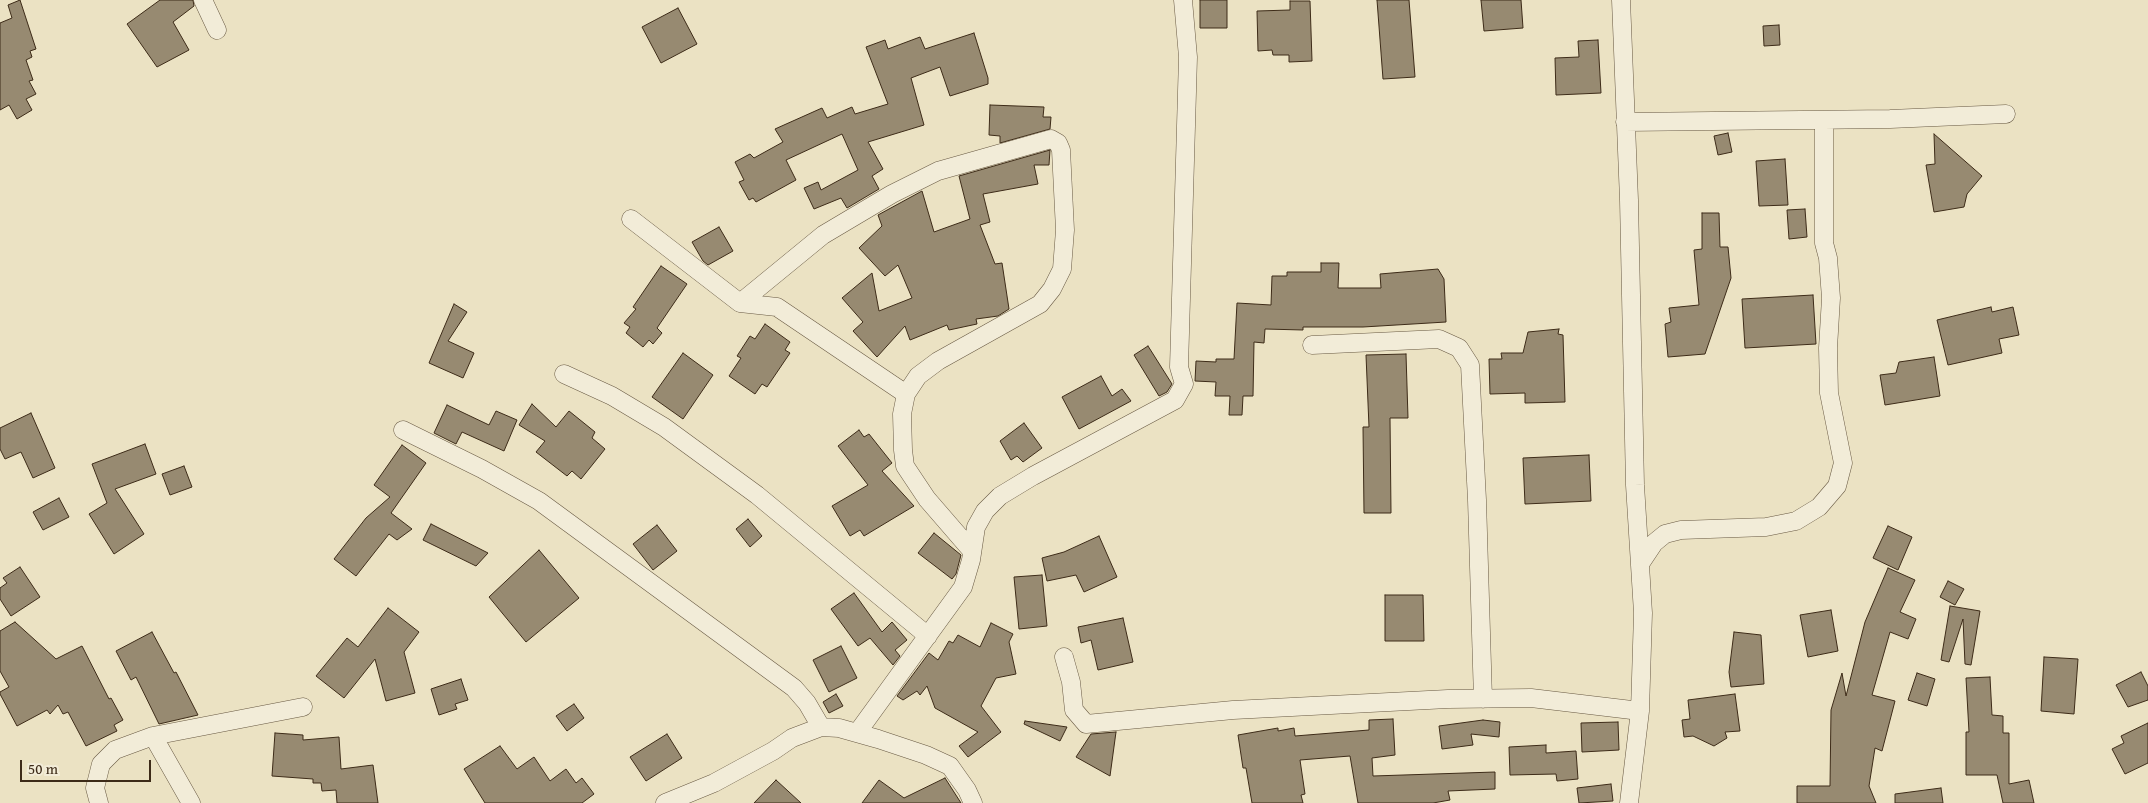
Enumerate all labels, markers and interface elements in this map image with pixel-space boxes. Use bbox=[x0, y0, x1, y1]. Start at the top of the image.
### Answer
scale bar bbox=[22, 750, 154, 782]
text: 50 m bbox=[28, 758, 58, 779]

